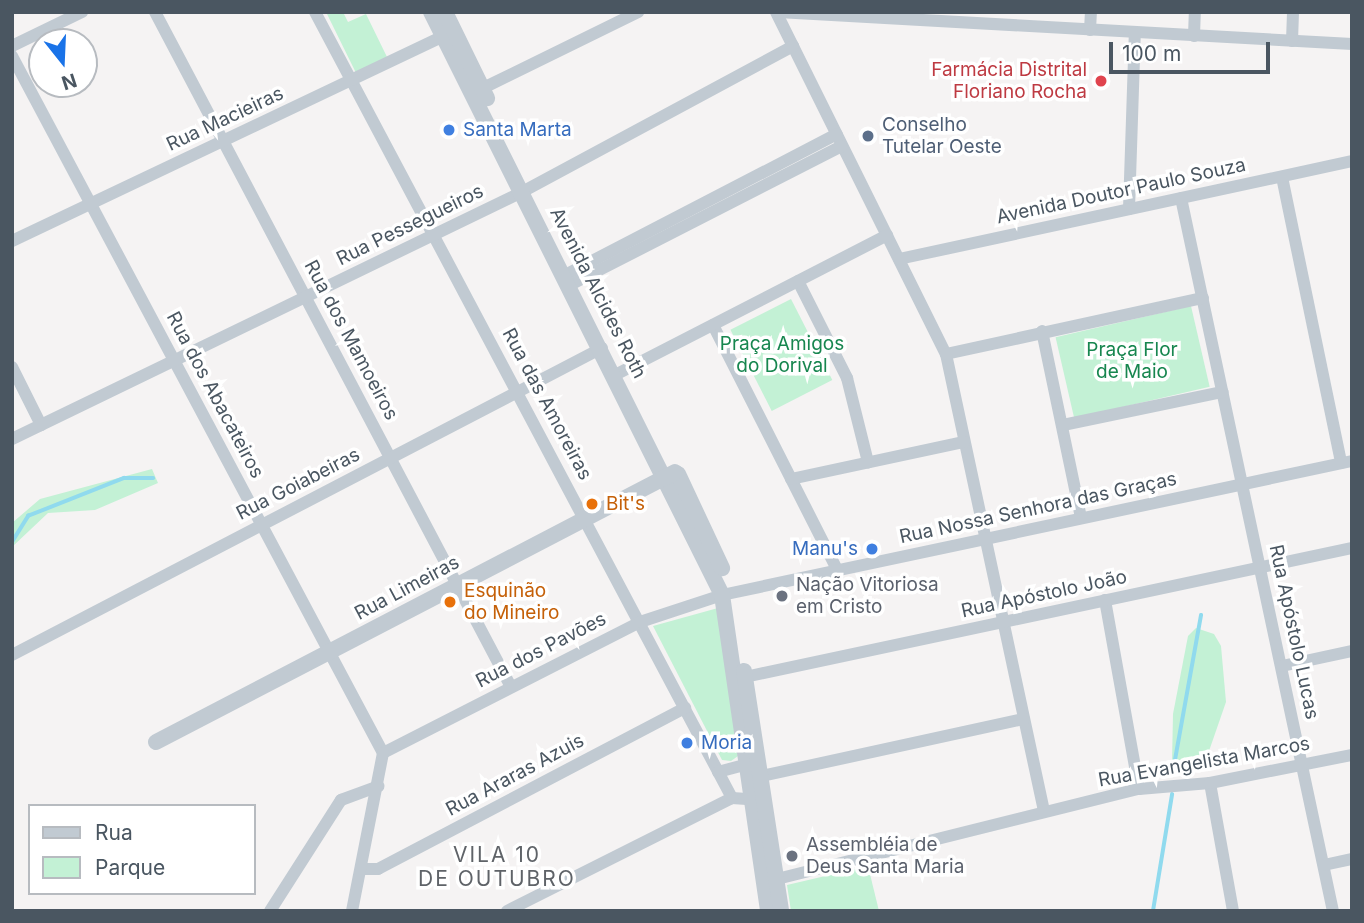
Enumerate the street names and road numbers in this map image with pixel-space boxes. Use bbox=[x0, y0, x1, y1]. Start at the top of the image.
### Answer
street label: Rua Macieiras bbox=[163, 82, 287, 156]
street label: Avenida Doutor Paulo Souza bbox=[994, 153, 1248, 229]
street label: Rua Pessegueiros bbox=[333, 180, 487, 270]
street label: Avenida Alcides Roth bbox=[545, 204, 651, 382]
street label: Rua dos Mamoeiros bbox=[299, 256, 403, 424]
street label: Rua dos Abacateiros bbox=[161, 308, 269, 482]
street label: Rua das Amoreiras bbox=[497, 324, 597, 484]
street label: Rua Goiabeiras bbox=[232, 443, 364, 525]
street label: Rua Nossa Senhora das Graças bbox=[897, 467, 1179, 549]
street label: Rua Apóstolo Lucas bbox=[1264, 543, 1324, 721]
street label: Rua Limeiras bbox=[351, 551, 463, 625]
street label: Rua Apóstolo João bbox=[959, 565, 1129, 623]
street label: Rua dos Pavões bbox=[472, 607, 610, 693]
street label: Rua Araras Azuis bbox=[442, 729, 588, 821]
street label: Rua Evangelista Marcos bbox=[1096, 732, 1312, 792]

